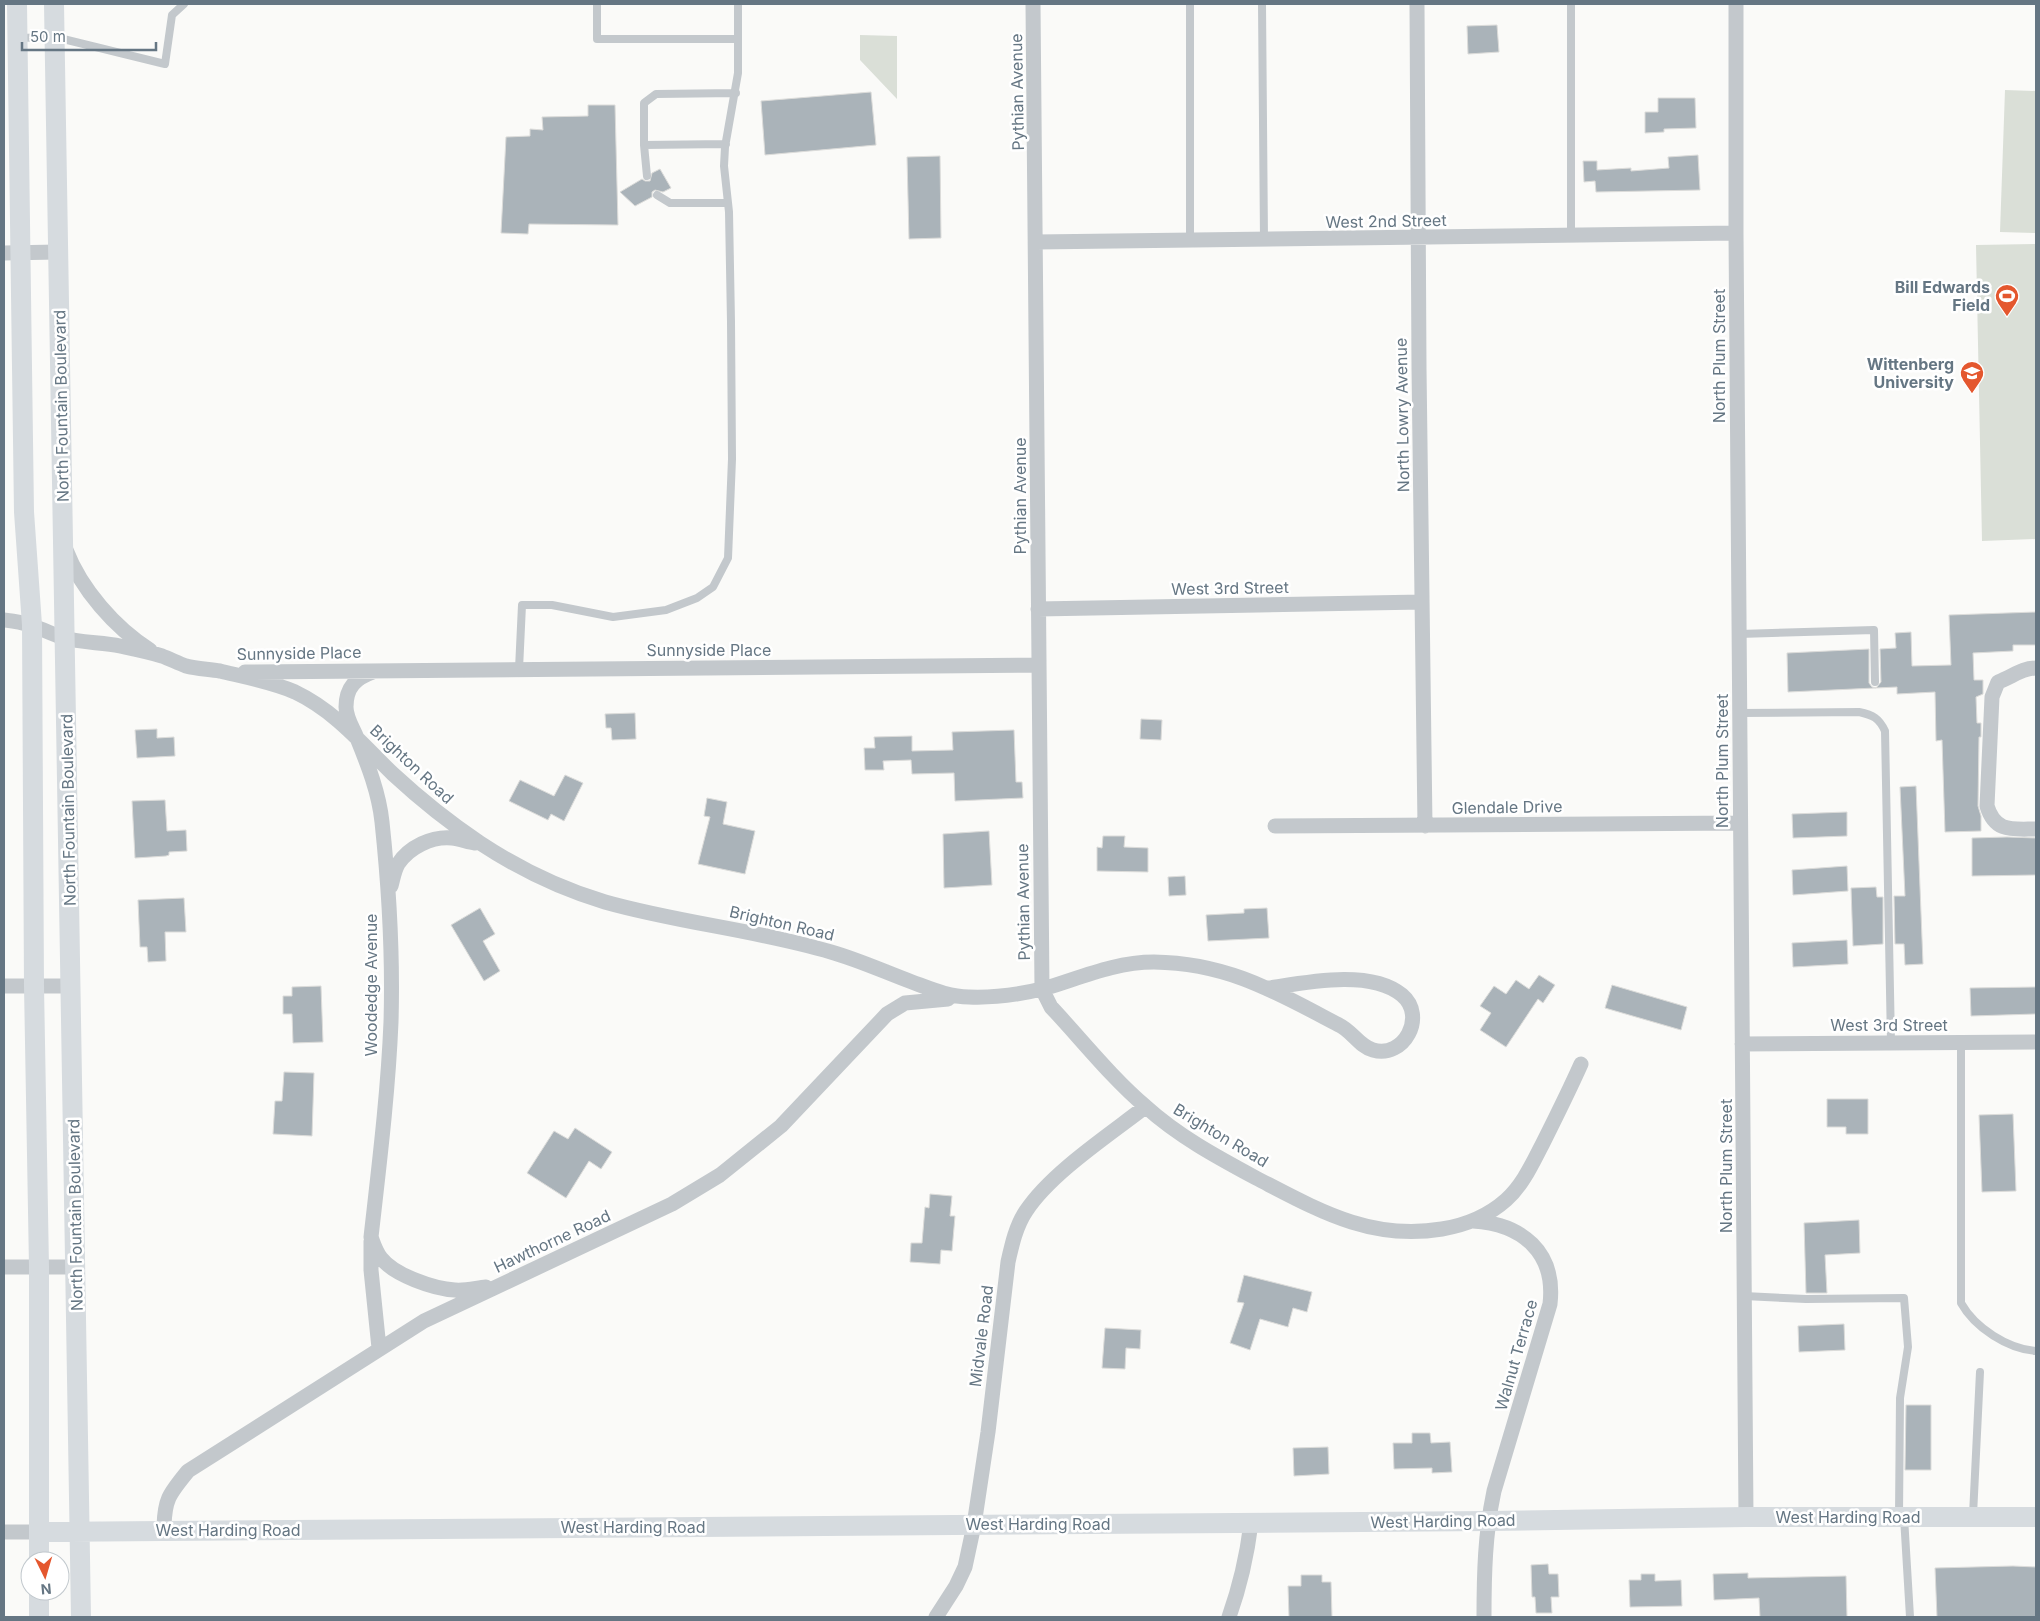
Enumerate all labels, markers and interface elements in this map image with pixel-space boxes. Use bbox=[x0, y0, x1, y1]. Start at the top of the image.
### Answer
scale bar bbox=[22, 20, 156, 52]
text: 50 m bbox=[30, 27, 66, 46]
street label: Pythian Avenue bbox=[1006, 33, 1028, 151]
street label: West 2nd Street bbox=[1325, 210, 1447, 232]
place label: Bill Edwards Field bbox=[1895, 277, 1990, 315]
sports icon: Bill Edwards Field bbox=[1994, 283, 2020, 317]
street label: North Plum Street bbox=[1709, 289, 1729, 423]
street label: North Fountain Boulevard bbox=[49, 310, 73, 502]
street label: North Lowry Avenue bbox=[1391, 338, 1413, 492]
place label: Wittenberg University bbox=[1867, 354, 1954, 392]
school or university icon: Wittenberg University bbox=[1959, 360, 1985, 394]
street label: Pythian Avenue bbox=[1010, 437, 1030, 555]
street label: West 3rd Street bbox=[1171, 577, 1289, 599]
street label: Sunnyside Place bbox=[647, 640, 771, 660]
street label: Sunnyside Place bbox=[236, 642, 362, 664]
street label: North Plum Street bbox=[1712, 694, 1732, 828]
street label: North Fountain Boulevard bbox=[56, 714, 80, 906]
street label: Brighton Road bbox=[366, 720, 458, 808]
street label: Glendale Drive bbox=[1451, 796, 1563, 818]
street label: Pythian Avenue bbox=[1012, 843, 1034, 961]
street label: Brighton Road bbox=[728, 901, 836, 945]
street label: Woodedge Avenue bbox=[361, 914, 381, 1056]
street label: West 3rd Street bbox=[1830, 1015, 1948, 1035]
street label: Brighton Road bbox=[1170, 1099, 1272, 1171]
street label: North Plum Street bbox=[1716, 1099, 1736, 1233]
street label: North Fountain Boulevard bbox=[63, 1119, 87, 1311]
street label: Hawthorne Road bbox=[490, 1205, 614, 1277]
street label: Midvale Road bbox=[965, 1284, 997, 1388]
street label: Walnut Terrace bbox=[1491, 1297, 1541, 1413]
street label: West Harding Road bbox=[1775, 1507, 1921, 1527]
street label: West Harding Road bbox=[1370, 1510, 1516, 1532]
street label: West Harding Road bbox=[965, 1514, 1111, 1534]
street label: West Harding Road bbox=[560, 1517, 706, 1537]
street label: West Harding Road bbox=[155, 1520, 301, 1540]
north arrow bbox=[20, 1551, 70, 1601]
text: N bbox=[40, 1581, 52, 1598]

